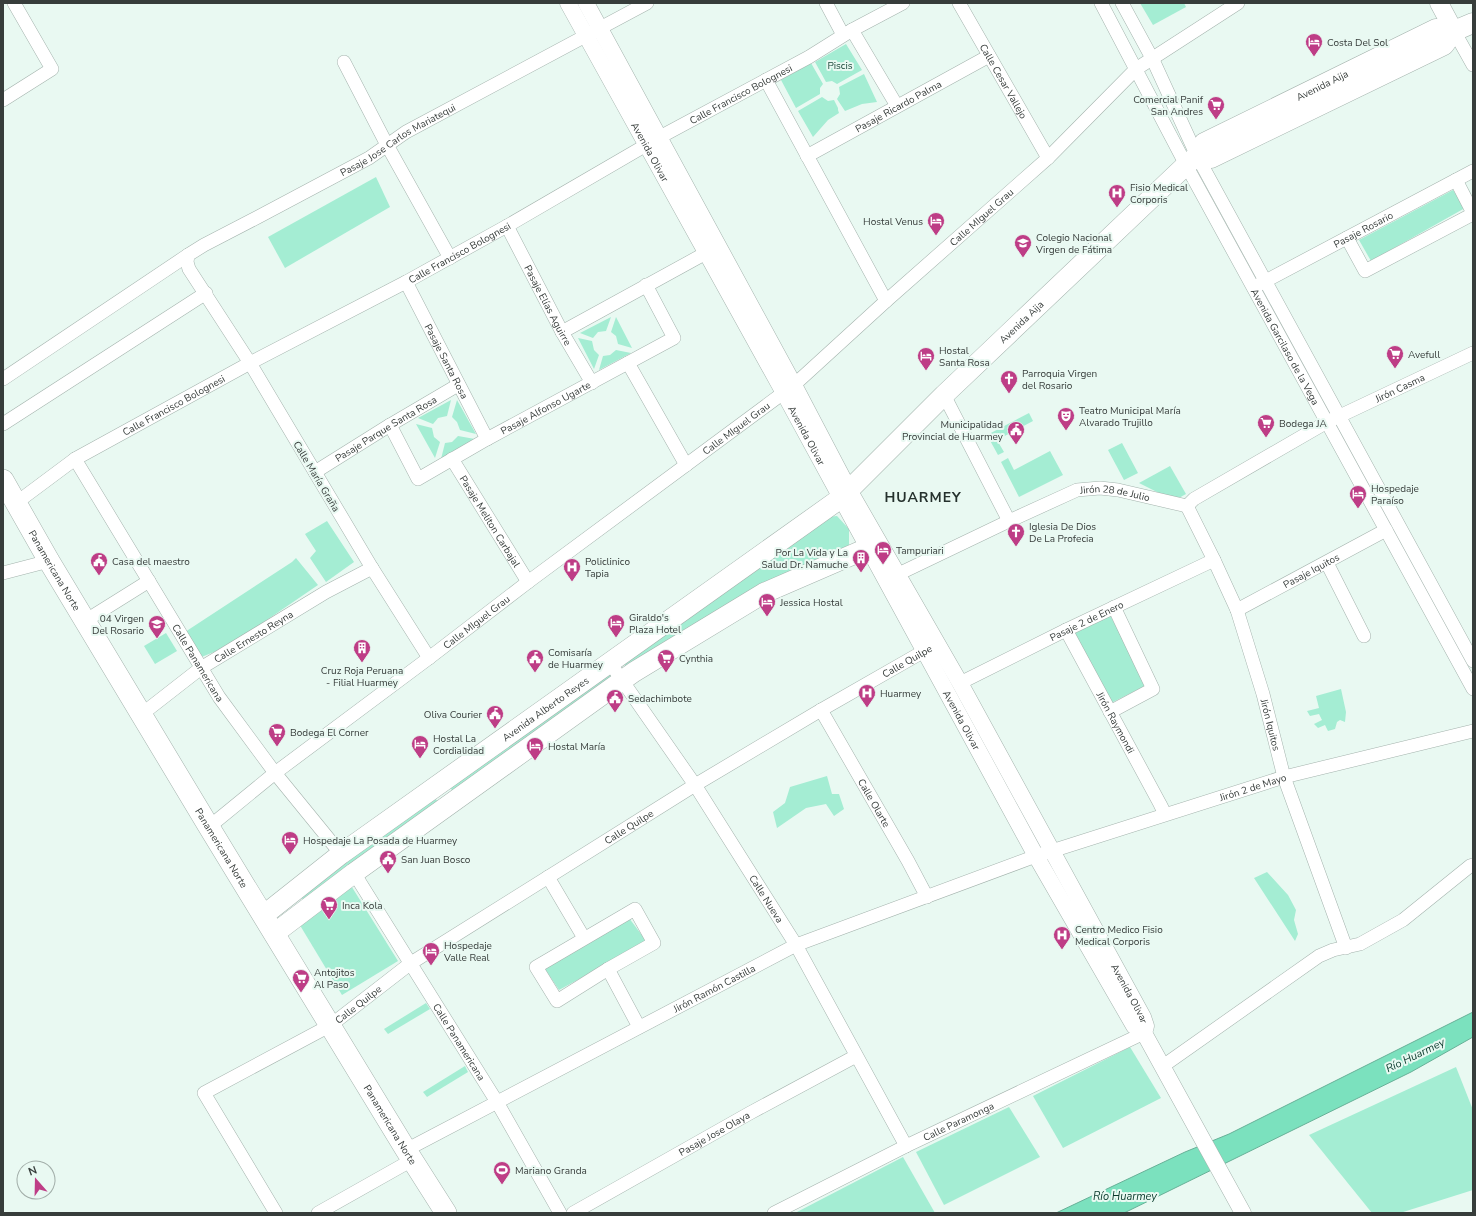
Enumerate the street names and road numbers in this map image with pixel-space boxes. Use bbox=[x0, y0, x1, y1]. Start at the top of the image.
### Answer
street label: Calle Cesar Vallejo bbox=[976, 41, 1030, 122]
street label: Calle Francisco Bolognesi bbox=[687, 61, 795, 128]
street label: Avenida Aija bbox=[1294, 67, 1351, 105]
street label: Pasaje Ricardo Palma bbox=[853, 77, 944, 136]
street label: Pasaje Jose Carlos Mariatequi bbox=[338, 101, 458, 180]
street label: Avenida Olivar bbox=[627, 120, 672, 185]
street label: Calle MIguel Grau bbox=[947, 186, 1017, 250]
street label: Pasaje Rosario bbox=[1331, 208, 1396, 252]
street label: Calle Francisco Bolognesi bbox=[406, 219, 514, 287]
street label: Pasaje Elías Aguirre bbox=[520, 263, 574, 348]
street label: Avenida Garcilaso de la Vega bbox=[1247, 286, 1322, 408]
street label: Avenida Aija bbox=[996, 298, 1047, 347]
street label: Pasaje Santa Rosa bbox=[421, 322, 471, 401]
street label: Jirón Casma bbox=[1372, 371, 1427, 407]
street label: Calle Francisco Bolognesi bbox=[120, 372, 228, 440]
street label: Pasaje Alfonso Ugarte bbox=[498, 378, 593, 438]
street label: Pasaje Parque Santa Rosa bbox=[333, 393, 440, 466]
street label: Calle MIguel Grau bbox=[700, 399, 773, 459]
street label: Avenida Olivar bbox=[784, 403, 828, 469]
street label: Calle María Graña bbox=[289, 438, 343, 515]
street label: Pasaje Meliton Carbajal bbox=[456, 473, 523, 570]
street label: Jirón 28 de Julio bbox=[1078, 482, 1152, 505]
street label: Panamericana Norte bbox=[25, 528, 83, 614]
street label: Pasaje Iquitos bbox=[1281, 550, 1342, 592]
street label: Calle MIguel Grau bbox=[440, 592, 513, 653]
street label: Pasaje 2 de Enero bbox=[1048, 598, 1126, 645]
street label: Calle Ernesto Reyna bbox=[212, 608, 296, 667]
street label: Calle Panamericana bbox=[168, 622, 226, 705]
street label: Calle Quilpe bbox=[880, 642, 935, 682]
street label: Avenida Alberto Reyes bbox=[500, 674, 592, 745]
street label: Avenida Olivar bbox=[939, 688, 983, 753]
street label: Jirón Raymondi bbox=[1092, 689, 1137, 756]
street label: Jirón Iquitos bbox=[1256, 696, 1283, 753]
street label: Jirón 2 de Mayo bbox=[1217, 771, 1289, 805]
street label: Calle Olarte bbox=[854, 776, 893, 830]
street label: Panamericana Norte bbox=[191, 806, 251, 891]
street label: Calle Quilpe bbox=[602, 807, 656, 848]
street label: Calle Nueva bbox=[745, 872, 786, 926]
street label: Avenida Olivar bbox=[1107, 961, 1151, 1026]
street label: Jirón Ramón Castilla bbox=[670, 962, 758, 1017]
street label: Calle Quilpe bbox=[332, 982, 385, 1027]
street label: Calle Panamericana bbox=[429, 1001, 488, 1084]
street label: Panamericana Norte bbox=[360, 1082, 420, 1168]
street label: Calle Paramonga bbox=[921, 1099, 997, 1145]
street label: Pasaje Jose Olaya bbox=[676, 1109, 753, 1160]

